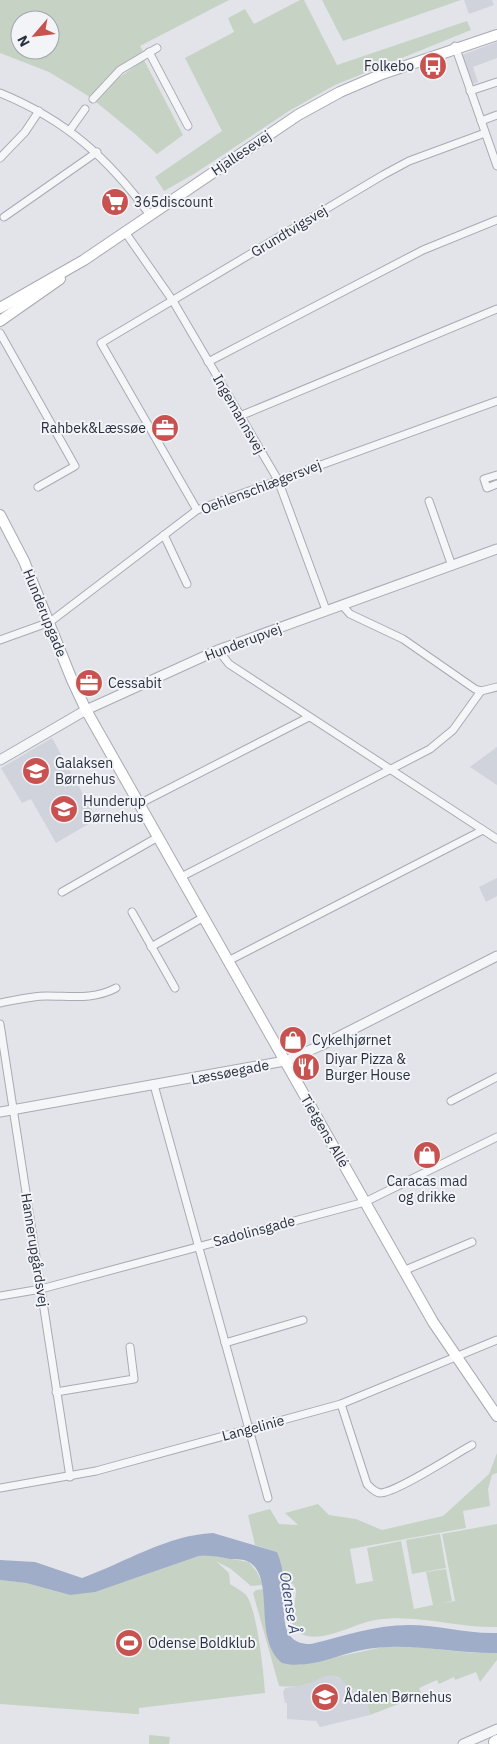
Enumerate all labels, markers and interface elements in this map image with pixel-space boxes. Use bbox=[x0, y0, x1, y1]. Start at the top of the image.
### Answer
north arrow bbox=[10, 10, 60, 60]
text: N bbox=[13, 32, 34, 50]
bus stop icon: Folkebo bbox=[418, 51, 448, 81]
place label: Folkebo bbox=[364, 57, 414, 75]
street label: Hjallesevej bbox=[208, 126, 274, 180]
supermarket icon: 365discount bbox=[100, 187, 130, 217]
place label: 365discount bbox=[134, 193, 213, 211]
street label: Grundtvigsvej bbox=[247, 201, 331, 261]
street label: Ingemannsvej bbox=[209, 371, 269, 457]
office icon: Rahbek&Læssøe bbox=[150, 413, 180, 443]
place label: Rahbek&Læssøe bbox=[41, 419, 146, 437]
street label: Oehlenschlægersvej bbox=[198, 456, 324, 518]
street label: Hunderupgade bbox=[19, 566, 71, 660]
street label: Hunderupvej bbox=[202, 619, 284, 665]
office icon: Cessabit bbox=[74, 668, 104, 698]
place label: Cessabit bbox=[108, 674, 162, 692]
place label: Galaksen Børnehus bbox=[55, 754, 116, 788]
school or university icon: Galaksen Børnehus bbox=[21, 756, 51, 786]
place label: Hunderup Børnehus bbox=[83, 792, 146, 826]
school or university icon: Hunderup Børnehus bbox=[49, 794, 79, 824]
shop icon: Cykelhjørnet bbox=[278, 1025, 308, 1055]
place label: Cykelhjørnet bbox=[312, 1031, 391, 1049]
place label: Diyar Pizza & Burger House bbox=[325, 1050, 411, 1084]
restaurant icon: Diyar Pizza & Burger House bbox=[291, 1052, 321, 1082]
street label: Læssøegade bbox=[190, 1056, 271, 1088]
street label: Tietgens Allé bbox=[297, 1091, 353, 1171]
shop icon: Caracas mad og drikke bbox=[412, 1140, 442, 1170]
place label: Caracas mad og drikke bbox=[386, 1172, 468, 1206]
street label: Hannerupgårdsvej bbox=[17, 1192, 53, 1308]
street label: Sadolinsgade bbox=[211, 1211, 297, 1251]
street label: Langelinie bbox=[220, 1411, 286, 1445]
water label: Odense Å bbox=[276, 1571, 304, 1635]
sports icon: Odense Boldklub bbox=[114, 1628, 144, 1658]
place label: Odense Boldklub bbox=[148, 1634, 256, 1652]
school or university icon: Ådalen Børnehus bbox=[310, 1682, 340, 1712]
place label: Ådalen Børnehus bbox=[344, 1687, 452, 1706]

